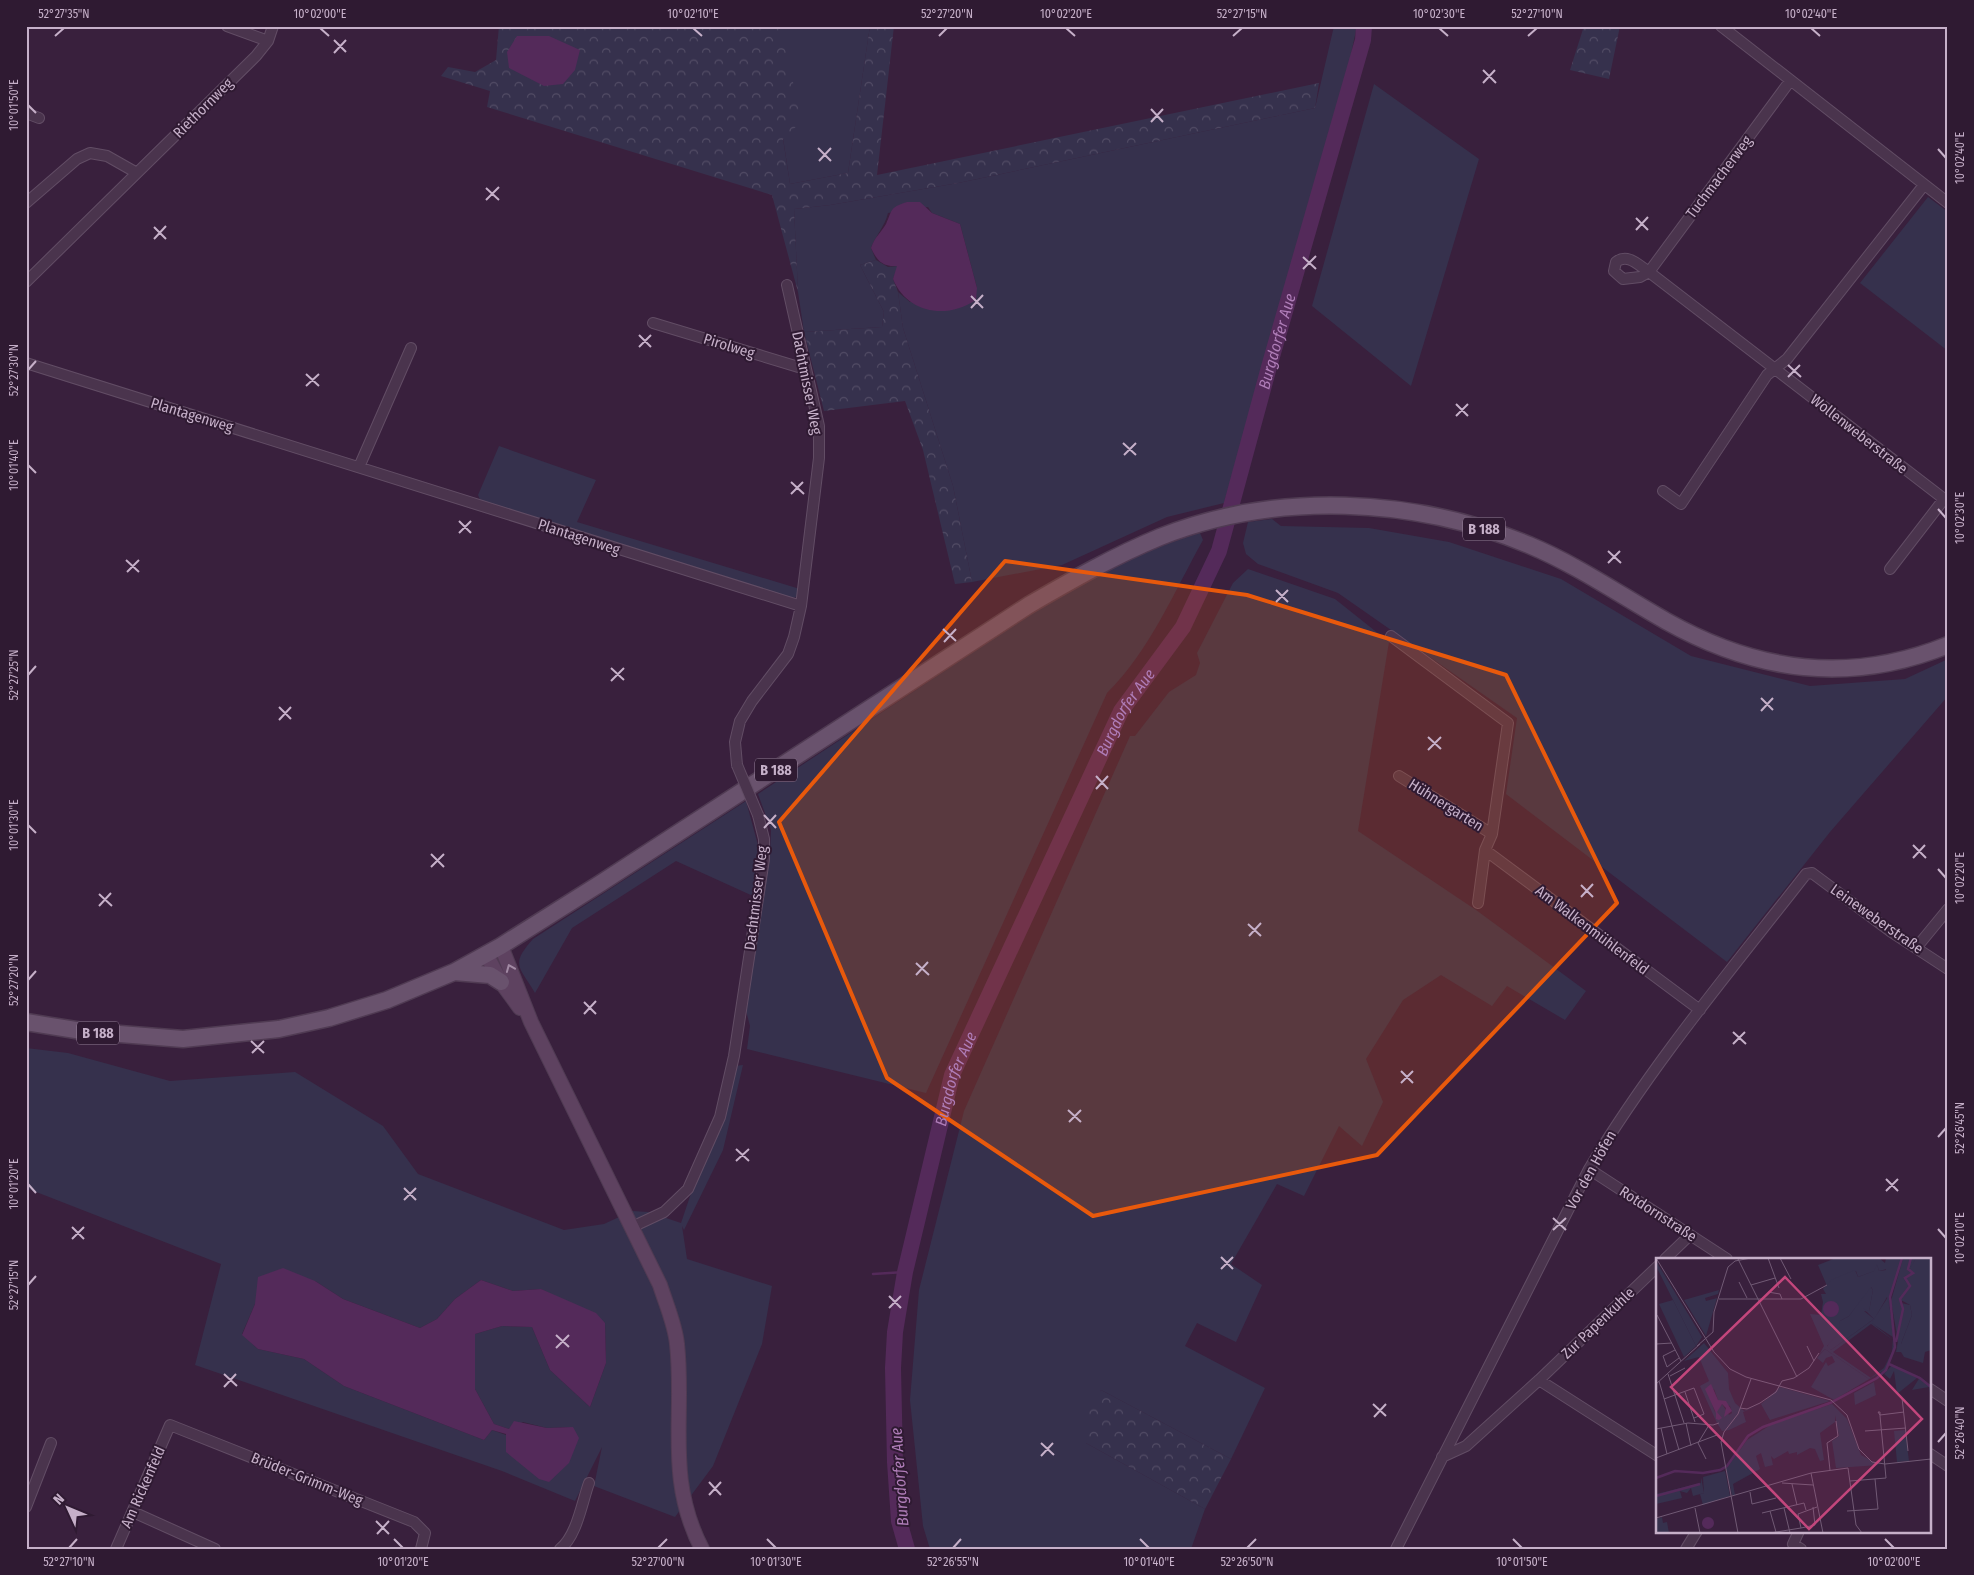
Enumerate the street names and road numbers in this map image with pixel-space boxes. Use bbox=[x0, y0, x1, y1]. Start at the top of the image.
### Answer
street label: Riethornweg bbox=[169, 74, 237, 142]
street label: Tuchmacherweg bbox=[1682, 132, 1756, 222]
street label: Pirolweg bbox=[701, 330, 757, 362]
street label: Dachtmisser Weg bbox=[788, 330, 826, 436]
street label: Wollenweberstraße bbox=[1807, 390, 1911, 478]
street label: Plantagenweg bbox=[149, 394, 235, 436]
street label: Plantagenweg bbox=[536, 515, 622, 559]
road number: B 188 bbox=[1463, 518, 1505, 540]
road number: B 188 bbox=[755, 758, 797, 782]
street label: Hühnergarten bbox=[1405, 775, 1487, 835]
street label: Dachtmisser Weg bbox=[741, 845, 771, 951]
street label: Leineweberstraße bbox=[1827, 880, 1927, 958]
street label: Am Walkenmühlenfeld bbox=[1532, 881, 1652, 979]
road number: B 188 bbox=[77, 1021, 119, 1044]
street label: Vor den Höfen bbox=[1562, 1127, 1620, 1213]
street label: Rotdornstraße bbox=[1616, 1182, 1700, 1246]
street label: Zur Papenkuhle bbox=[1558, 1284, 1638, 1362]
street label: Am Rickenfeld bbox=[117, 1443, 169, 1531]
street label: Brüder-Grimm-Weg bbox=[249, 1448, 365, 1510]

